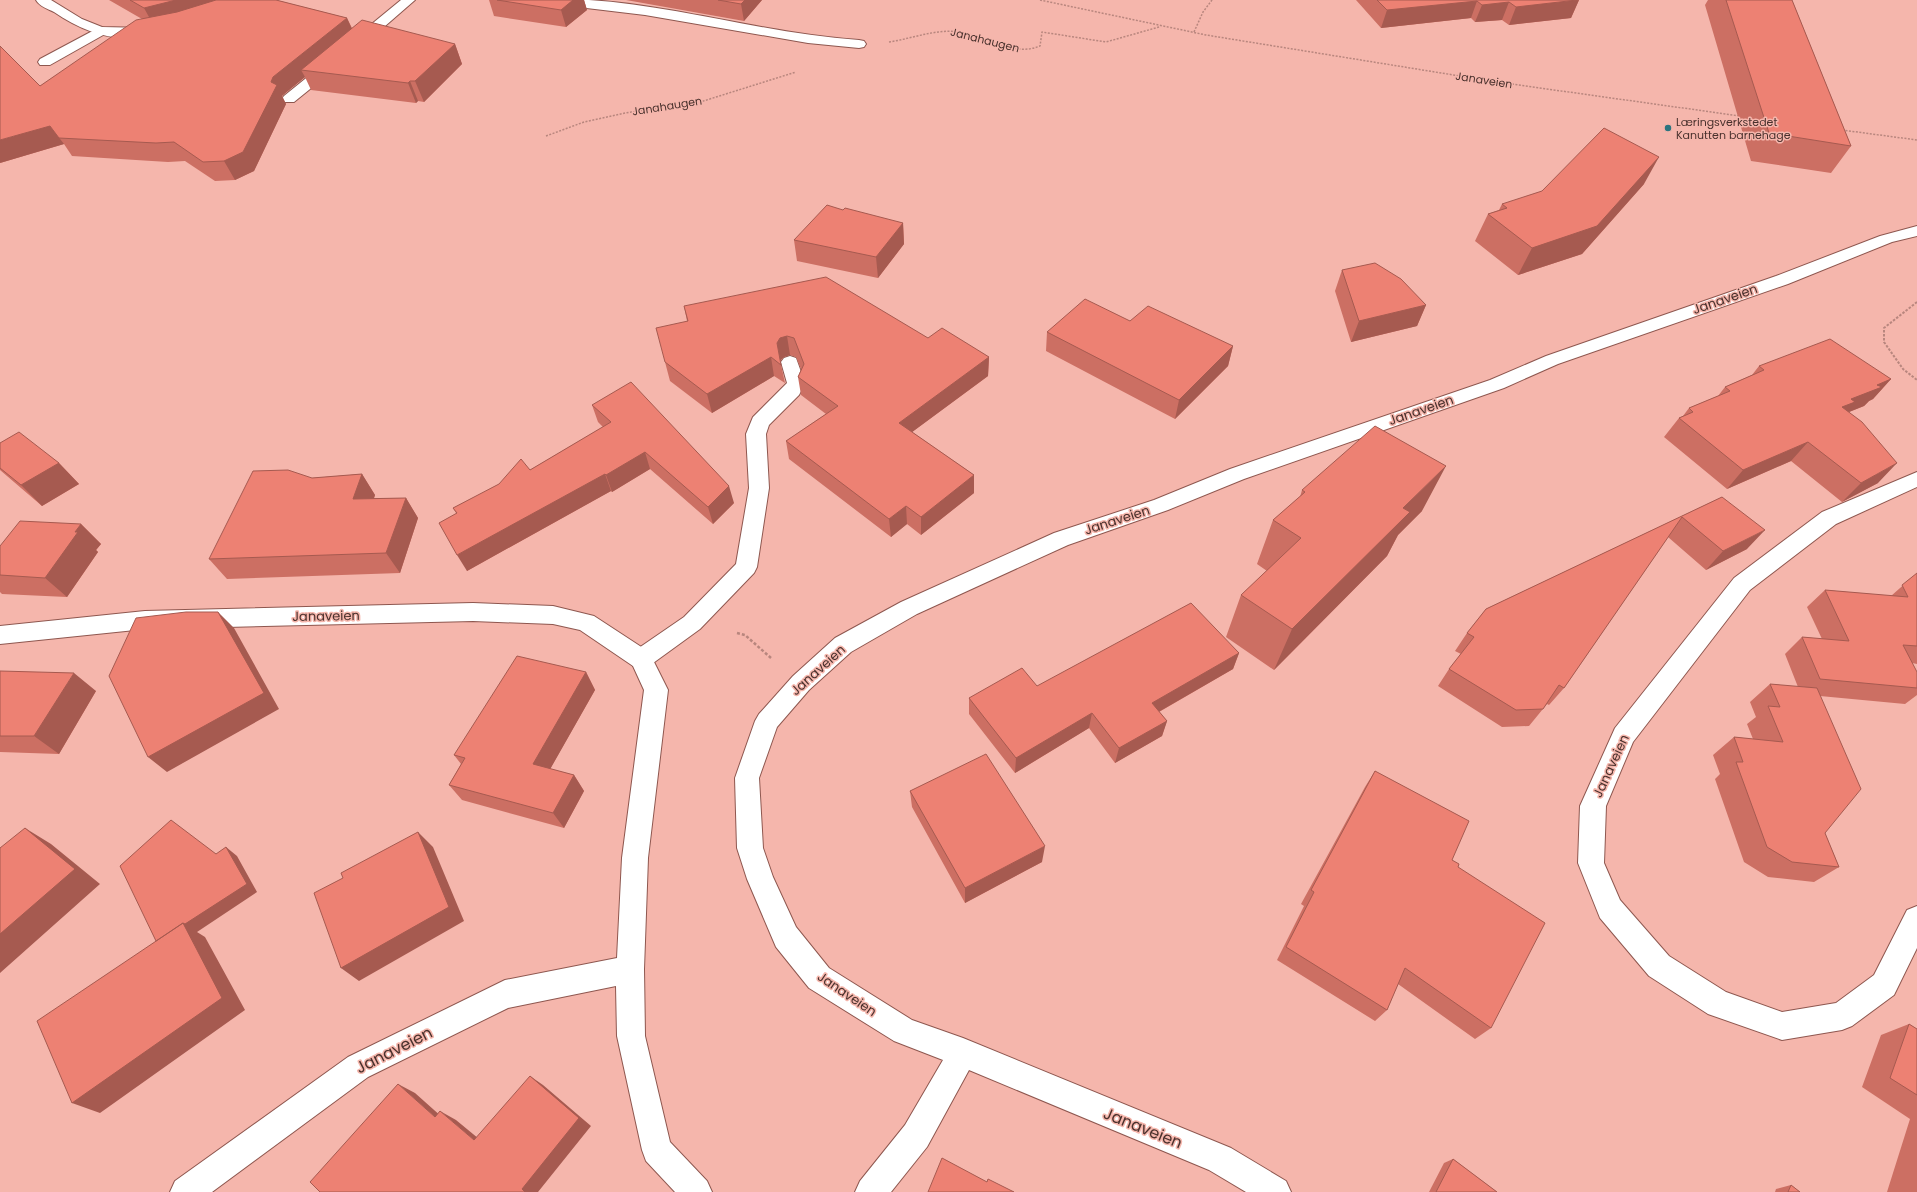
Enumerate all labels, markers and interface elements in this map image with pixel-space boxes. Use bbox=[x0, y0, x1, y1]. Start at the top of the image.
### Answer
street label: Janahaugen bbox=[949, 24, 1021, 56]
street label: Janaveien bbox=[1454, 68, 1514, 92]
street label: Janahaugen bbox=[631, 93, 703, 119]
place label: Læringsverkstedet Kanutten barnehage bbox=[1676, 114, 1791, 143]
marker: Læringsverkstedet Kanutten barnehage bbox=[1663, 123, 1673, 133]
street label: Janaveien bbox=[1690, 279, 1760, 319]
street label: Janaveien bbox=[1386, 390, 1456, 430]
street label: Janaveien bbox=[1082, 501, 1152, 539]
street label: Janaveien bbox=[292, 606, 360, 626]
street label: Janaveien bbox=[786, 640, 850, 700]
street label: Janaveien bbox=[1588, 731, 1634, 801]
street label: Janaveien bbox=[814, 967, 880, 1021]
street label: Janaveien bbox=[352, 1021, 436, 1079]
street label: Janaveien bbox=[1100, 1102, 1186, 1154]

